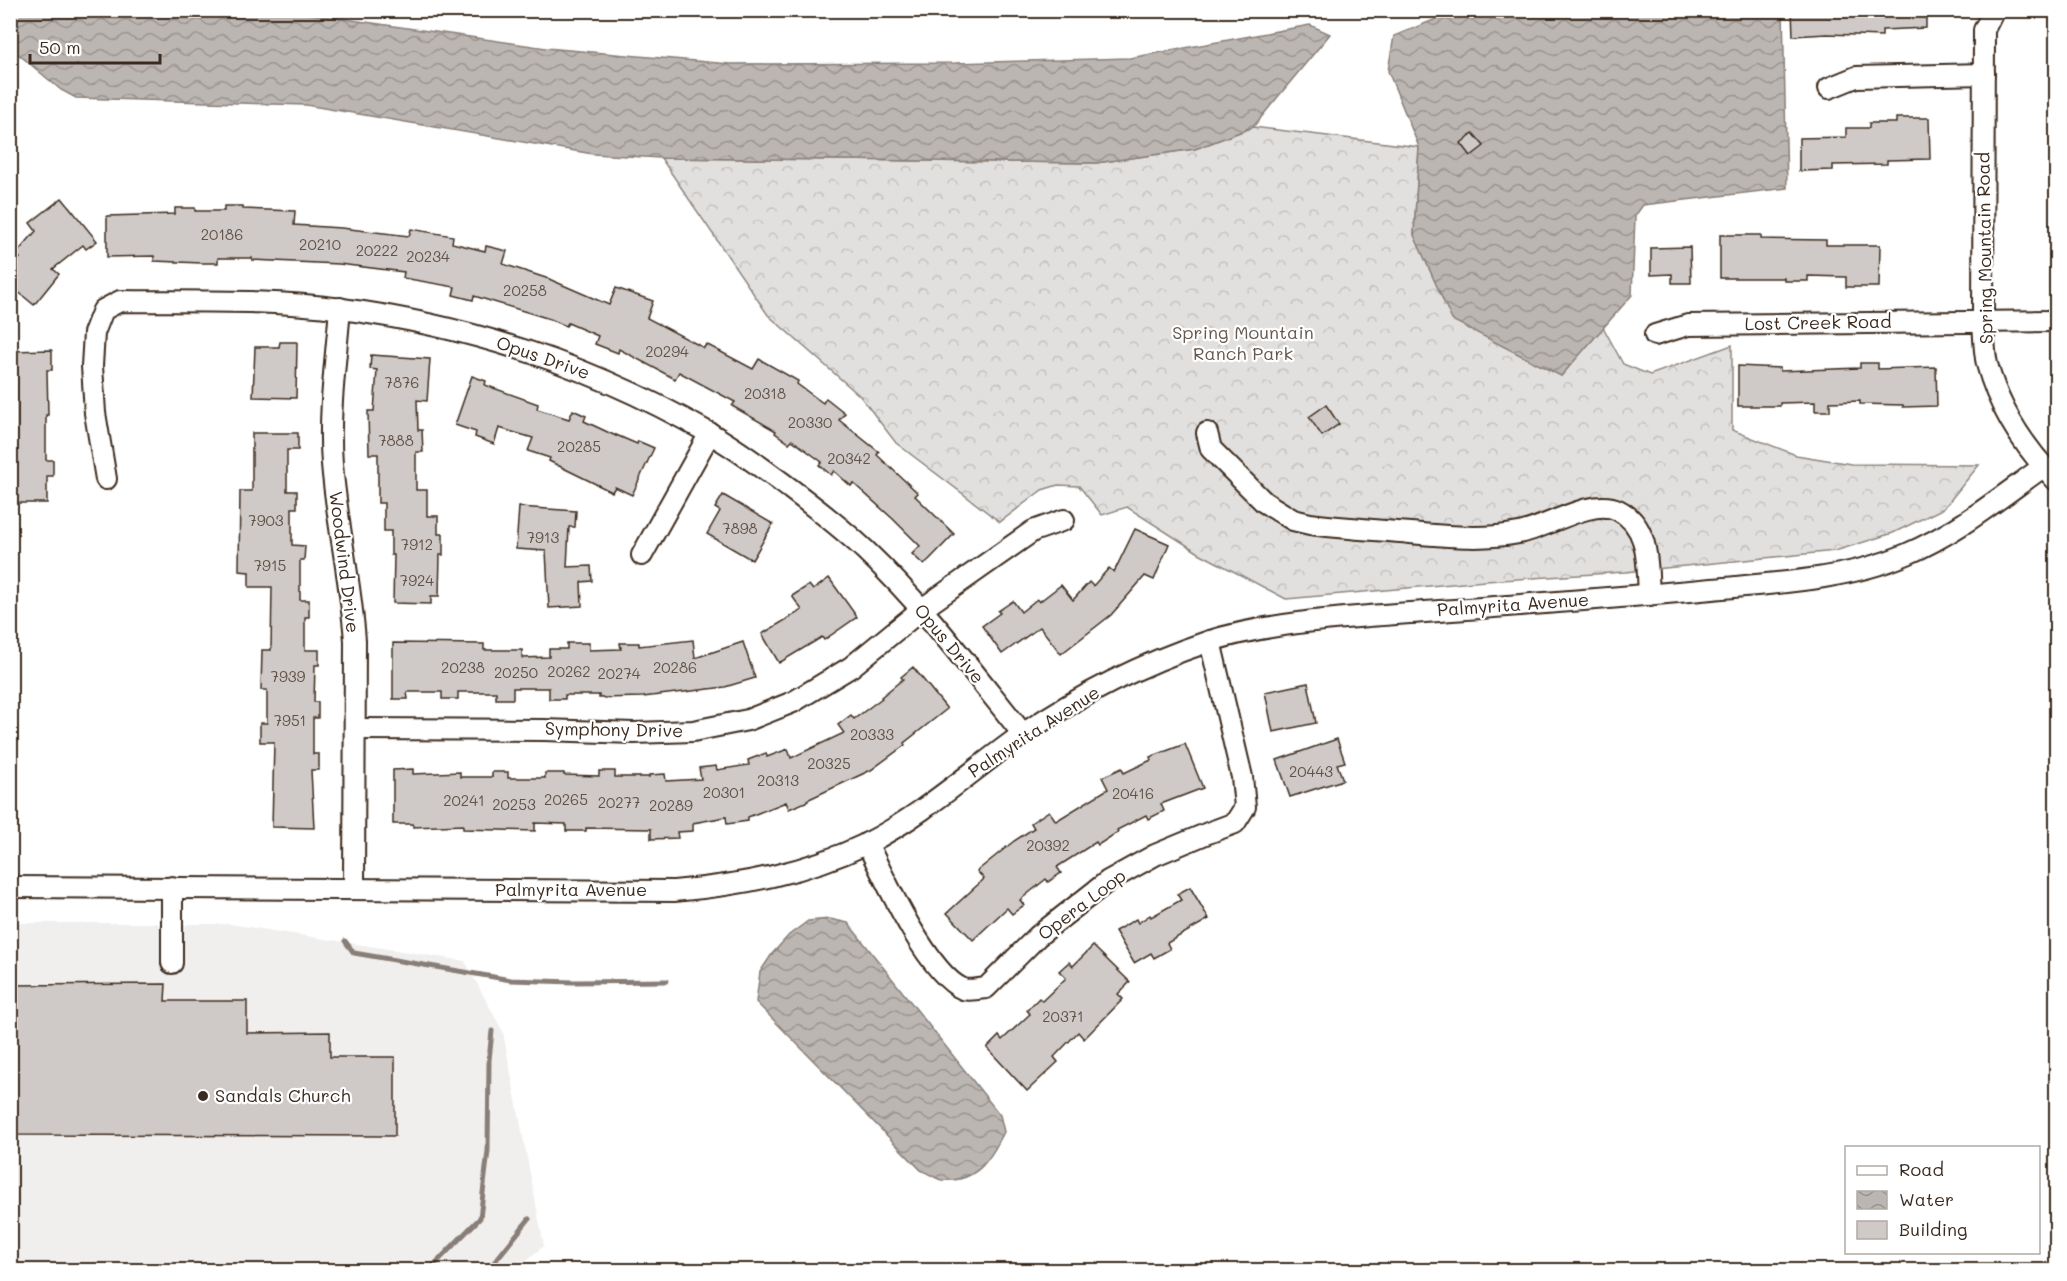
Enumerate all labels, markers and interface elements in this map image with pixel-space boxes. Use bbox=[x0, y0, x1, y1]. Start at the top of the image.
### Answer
scale bar bbox=[30, 27, 160, 65]
text: 50 m bbox=[39, 35, 81, 59]
street label: Spring Mountain Road bbox=[1970, 152, 1998, 344]
house number: 20186 bbox=[201, 224, 243, 244]
house number: 20210 bbox=[299, 234, 341, 254]
house number: 20222 bbox=[356, 240, 398, 260]
house number: 20234 bbox=[406, 246, 450, 266]
house number: 20258 bbox=[503, 280, 547, 300]
street label: Lost Creek Road bbox=[1744, 309, 1892, 335]
park label: Spring Mountain Ranch Park bbox=[1172, 320, 1314, 365]
street label: Opus Drive bbox=[493, 330, 593, 384]
house number: 20294 bbox=[645, 341, 689, 361]
house number: 7876 bbox=[385, 372, 419, 392]
house number: 20318 bbox=[744, 383, 786, 403]
house number: 20330 bbox=[788, 412, 832, 432]
house number: 7888 bbox=[378, 430, 414, 450]
house number: 20285 bbox=[557, 436, 601, 456]
house number: 20342 bbox=[827, 448, 871, 468]
street label: Woodwind Drive bbox=[324, 490, 366, 634]
house number: 7903 bbox=[248, 510, 284, 530]
house number: 7898 bbox=[722, 518, 758, 538]
house number: 7913 bbox=[527, 527, 560, 547]
house number: 7912 bbox=[401, 534, 433, 554]
house number: 7915 bbox=[254, 555, 286, 575]
house number: 7924 bbox=[400, 570, 434, 590]
street label: Palmyrita Avenue bbox=[1436, 587, 1590, 621]
street label: Opus Drive bbox=[909, 598, 990, 688]
house number: 20238 bbox=[441, 657, 485, 677]
house number: 20286 bbox=[653, 657, 697, 677]
house number: 20262 bbox=[547, 661, 591, 681]
house number: 20250 bbox=[494, 662, 538, 682]
house number: 20274 bbox=[597, 663, 641, 683]
house number: 7939 bbox=[271, 666, 306, 686]
street label: Palmyrita Avenue bbox=[963, 680, 1104, 783]
house number: 7951 bbox=[274, 710, 306, 730]
street label: Symphony Drive bbox=[545, 716, 683, 742]
house number: 20333 bbox=[850, 724, 894, 744]
house number: 20325 bbox=[807, 753, 851, 773]
house number: 20443 bbox=[1289, 761, 1333, 781]
house number: 20313 bbox=[757, 770, 799, 790]
house number: 20301 bbox=[703, 782, 745, 802]
house number: 20416 bbox=[1112, 783, 1154, 803]
house number: 20265 bbox=[544, 789, 588, 809]
house number: 20241 bbox=[443, 790, 485, 810]
house number: 20277 bbox=[598, 792, 640, 812]
house number: 20253 bbox=[492, 794, 536, 814]
house number: 20289 bbox=[649, 795, 693, 815]
house number: 20392 bbox=[1026, 835, 1070, 855]
street label: Opera Loop bbox=[1032, 863, 1130, 945]
street label: Palmyrita Avenue bbox=[495, 877, 647, 901]
house number: 20371 bbox=[1042, 1006, 1084, 1026]
place label: Sandals Church bbox=[215, 1083, 351, 1107]
marker: Sandals Church bbox=[196, 1089, 210, 1103]
legend bbox=[1845, 1146, 2040, 1254]
text: Road bbox=[1899, 1157, 1944, 1181]
text: Water bbox=[1899, 1187, 1954, 1211]
text: Building bbox=[1899, 1217, 1967, 1241]

